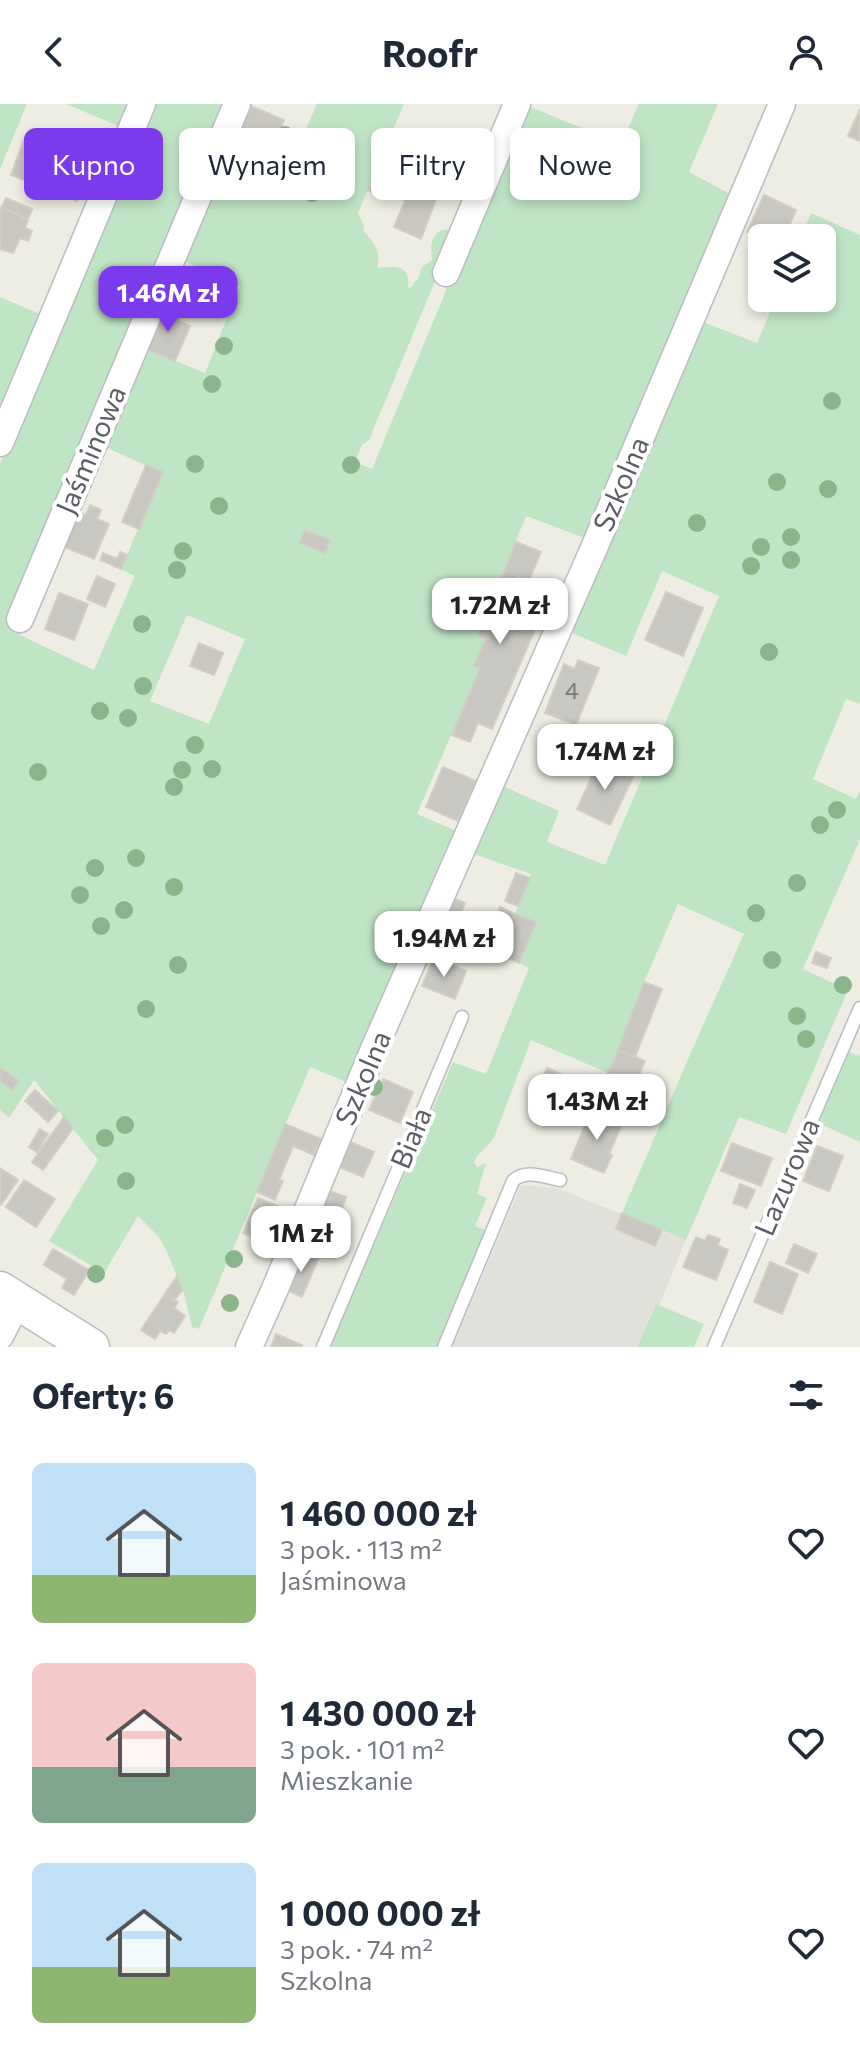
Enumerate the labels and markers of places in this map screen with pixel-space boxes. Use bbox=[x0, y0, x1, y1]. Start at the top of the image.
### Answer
pin: 1.46M zł bbox=[85, 266, 251, 334]
pin: 1.72M zł bbox=[417, 578, 583, 646]
pin: 1.74M zł bbox=[522, 724, 688, 792]
pin: 1.94M zł bbox=[361, 911, 527, 979]
pin: 1.43M zł bbox=[514, 1074, 680, 1142]
pin: 1M zł bbox=[245, 1206, 357, 1274]

